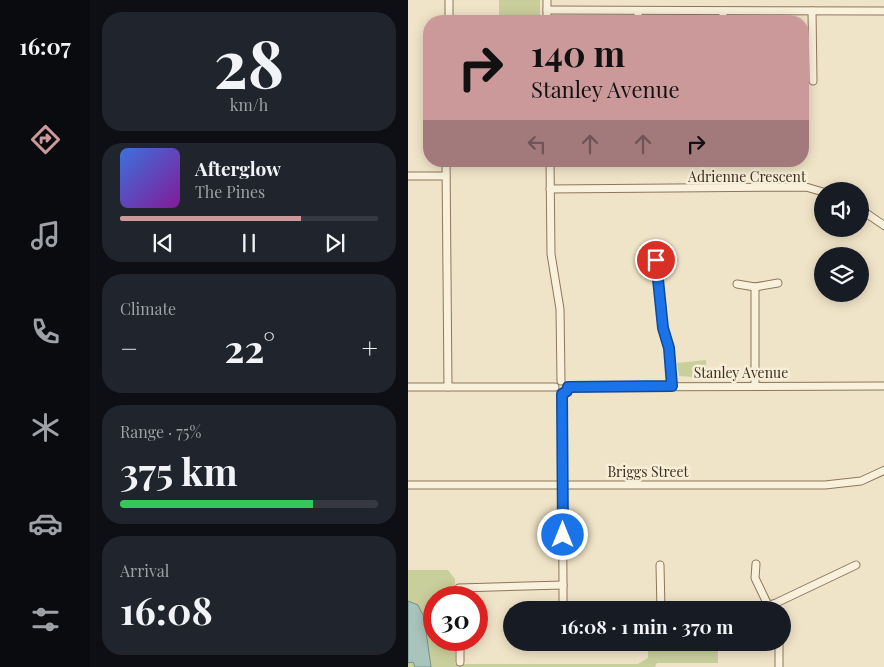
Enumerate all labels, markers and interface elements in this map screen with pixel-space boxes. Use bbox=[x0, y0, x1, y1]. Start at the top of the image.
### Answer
text: 28 bbox=[214, 18, 284, 104]
text: 140 m bbox=[531, 29, 625, 76]
text: 16:07 bbox=[19, 31, 71, 61]
icon: right bbox=[448, 35, 513, 100]
text: Stanley Avenue bbox=[531, 74, 680, 104]
text: km/h bbox=[230, 94, 268, 115]
icon: directions bbox=[28, 122, 63, 157]
icon: left bbox=[523, 130, 551, 158]
icon: ahead bbox=[576, 130, 604, 158]
icon: ahead bbox=[629, 130, 657, 158]
icon: right bbox=[682, 130, 710, 158]
text: Afterglow bbox=[195, 155, 281, 181]
street label: Adrienne Crescent bbox=[687, 167, 807, 186]
text: The Pines bbox=[195, 181, 265, 202]
map controls bbox=[814, 182, 869, 302]
button: sound bbox=[814, 182, 869, 237]
icon: music bbox=[28, 218, 63, 253]
icon: previous bbox=[149, 229, 177, 257]
icon: pause bbox=[235, 229, 263, 257]
icon: next bbox=[321, 229, 349, 257]
pin bbox=[635, 239, 677, 281]
icon: arrive bbox=[642, 246, 670, 274]
button: layers bbox=[814, 247, 869, 302]
text: Climate bbox=[120, 298, 176, 319]
icon: phone bbox=[28, 314, 63, 349]
text: 22° bbox=[225, 322, 275, 373]
text: − bbox=[120, 329, 138, 366]
text: + bbox=[362, 329, 378, 366]
street label: Stanley Avenue bbox=[694, 363, 788, 382]
icon: climate bbox=[28, 410, 63, 445]
text: Range · 75% bbox=[120, 421, 201, 442]
text: 375 km bbox=[120, 445, 238, 496]
street label: Briggs Street bbox=[607, 462, 690, 481]
icon: car bbox=[28, 506, 63, 541]
position arrow bbox=[536, 508, 588, 560]
text: Arrival bbox=[120, 560, 169, 581]
text: 16:08 bbox=[120, 584, 213, 635]
speed limit sign: 30 bbox=[423, 586, 488, 651]
icon: filters bbox=[28, 602, 63, 637]
text: 16:08 · 1 min · 370 m bbox=[561, 613, 733, 639]

